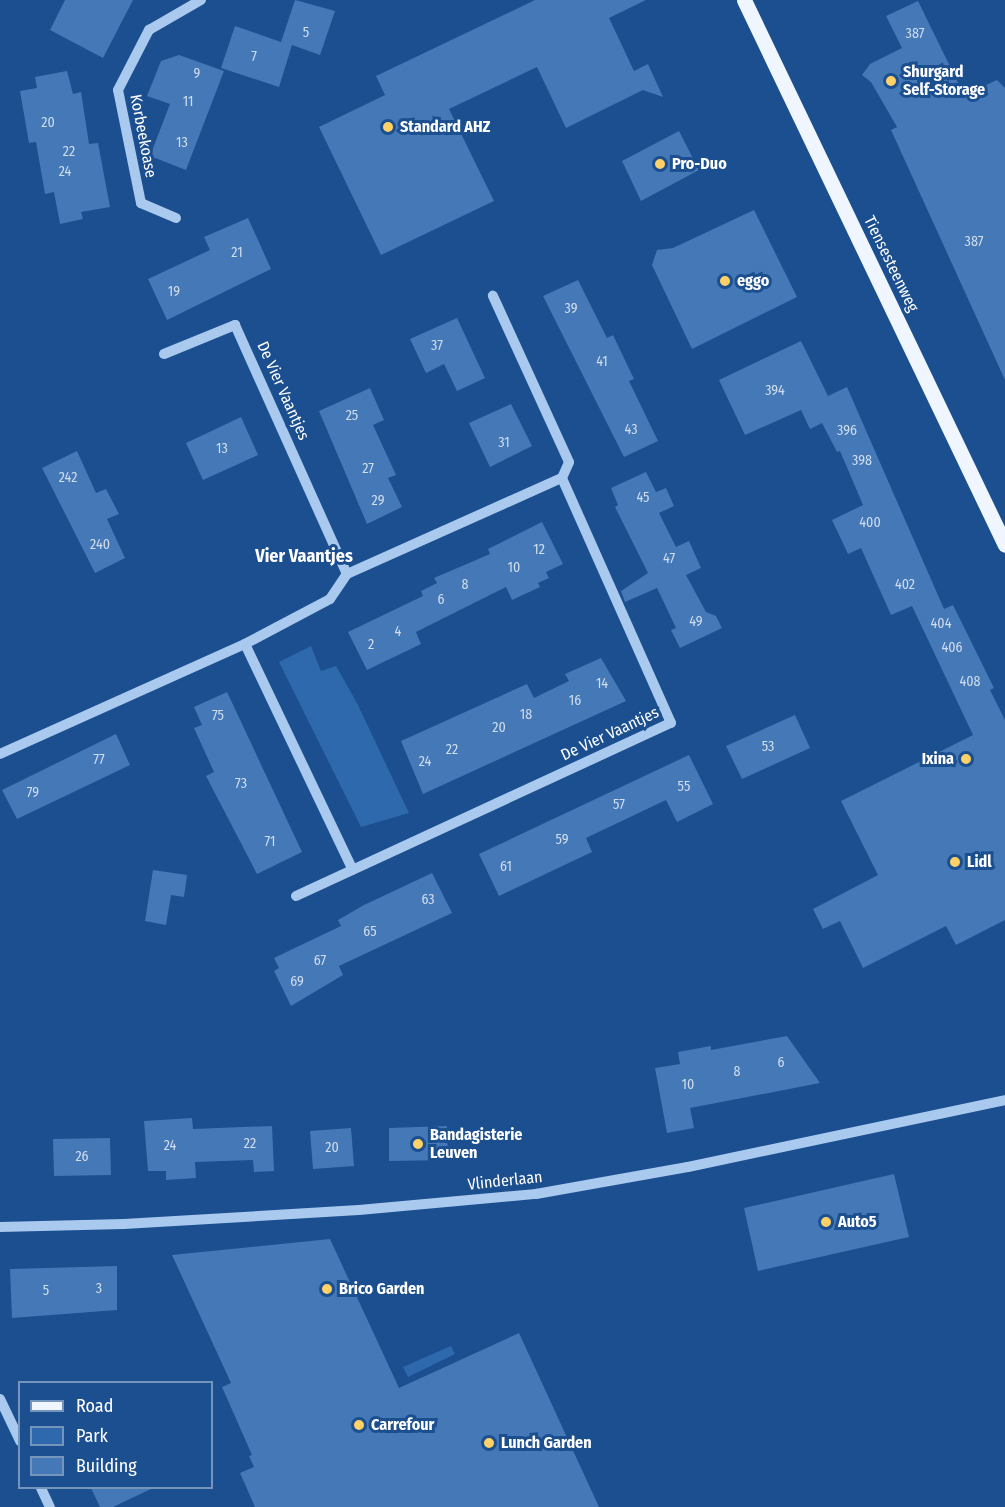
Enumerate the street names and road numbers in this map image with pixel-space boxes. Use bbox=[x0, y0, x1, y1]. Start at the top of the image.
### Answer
street label: Korbeekoase bbox=[126, 93, 160, 179]
street label: Tiensesteenweg bbox=[859, 213, 923, 315]
street label: De Vier Vaantjes bbox=[253, 339, 313, 443]
street label: De Vier Vaantjes bbox=[558, 703, 662, 765]
street label: Vlinderlaan bbox=[467, 1168, 543, 1194]

